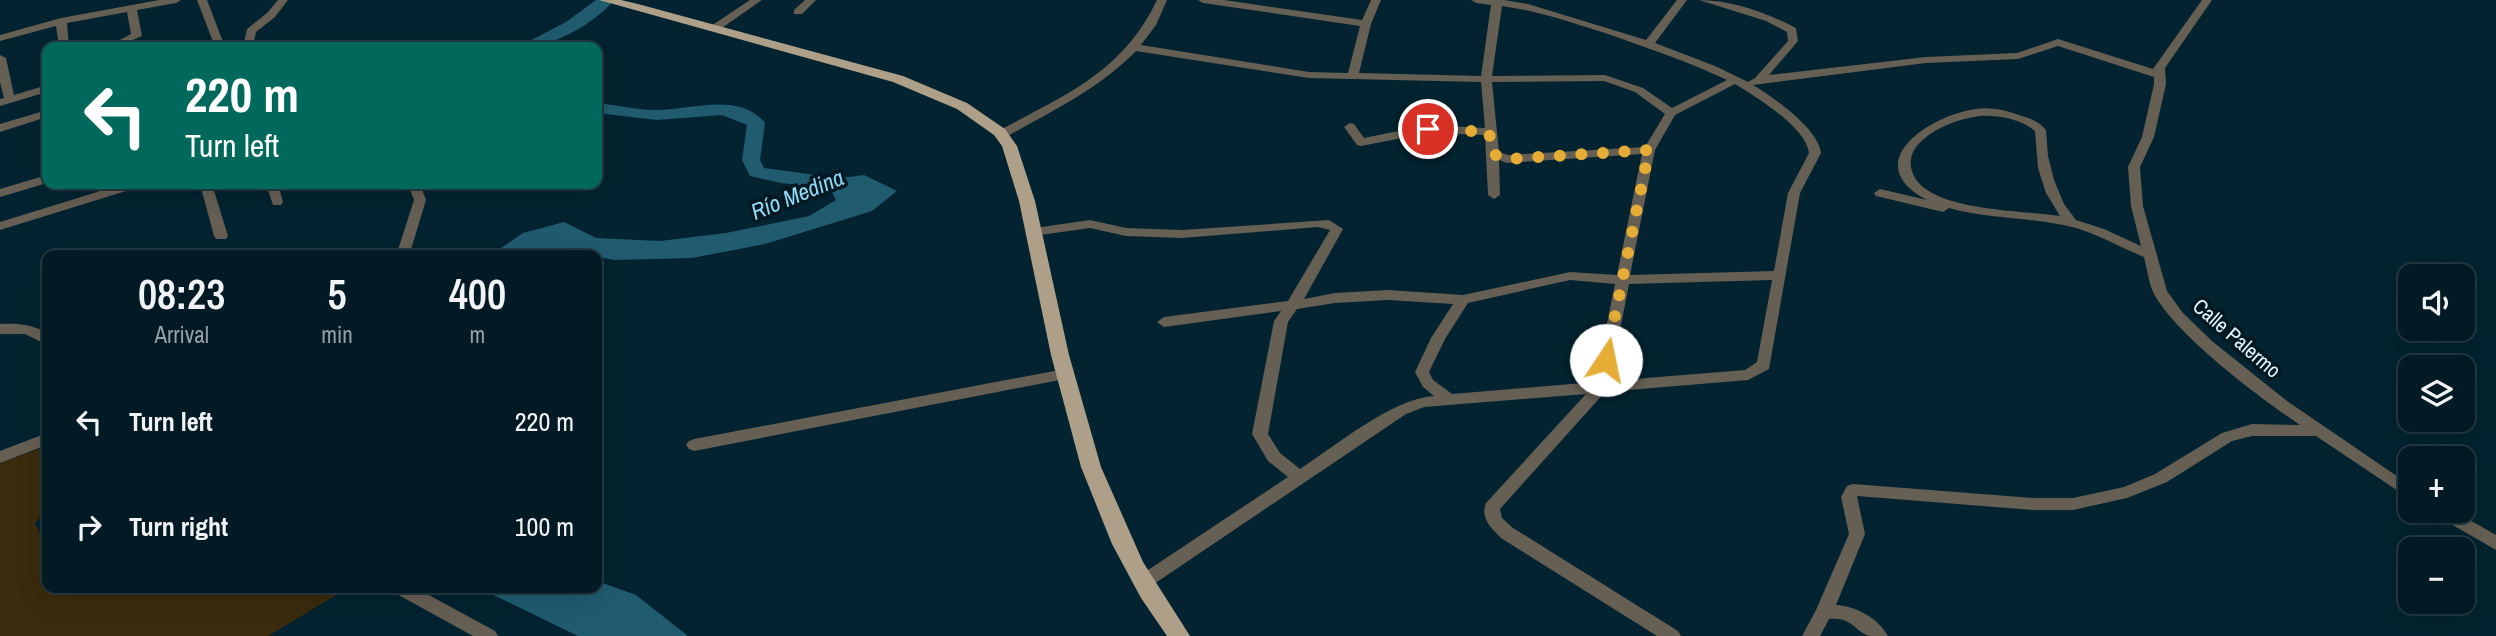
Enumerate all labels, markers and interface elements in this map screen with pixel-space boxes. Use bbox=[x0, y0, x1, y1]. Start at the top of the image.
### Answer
text: 220 m bbox=[185, 61, 299, 127]
icon: left bbox=[70, 70, 161, 161]
pin bbox=[1398, 99, 1458, 159]
icon: arrive bbox=[1409, 110, 1447, 148]
text: Turn left bbox=[185, 124, 279, 167]
water label: Río Medina bbox=[746, 161, 848, 227]
map controls bbox=[2398, 264, 2475, 614]
button: sound bbox=[2398, 264, 2475, 341]
text: 08:23 bbox=[138, 266, 225, 322]
text: 5 bbox=[327, 266, 347, 322]
text: 400 bbox=[449, 266, 506, 322]
street label: Calle Palermo bbox=[2187, 292, 2287, 384]
text: Arrival bbox=[154, 319, 209, 350]
text: min bbox=[321, 319, 353, 350]
text: m bbox=[470, 319, 485, 350]
position arrow bbox=[1569, 323, 1643, 397]
button: layers bbox=[2398, 355, 2475, 432]
icon: left bbox=[70, 403, 108, 441]
text: Turn left bbox=[129, 404, 213, 439]
text: 220 m bbox=[515, 404, 574, 439]
button: + bbox=[2398, 446, 2475, 523]
icon: right bbox=[70, 508, 108, 546]
text: Turn right bbox=[129, 509, 228, 544]
text: 100 m bbox=[515, 509, 574, 544]
button: − bbox=[2398, 537, 2475, 614]

